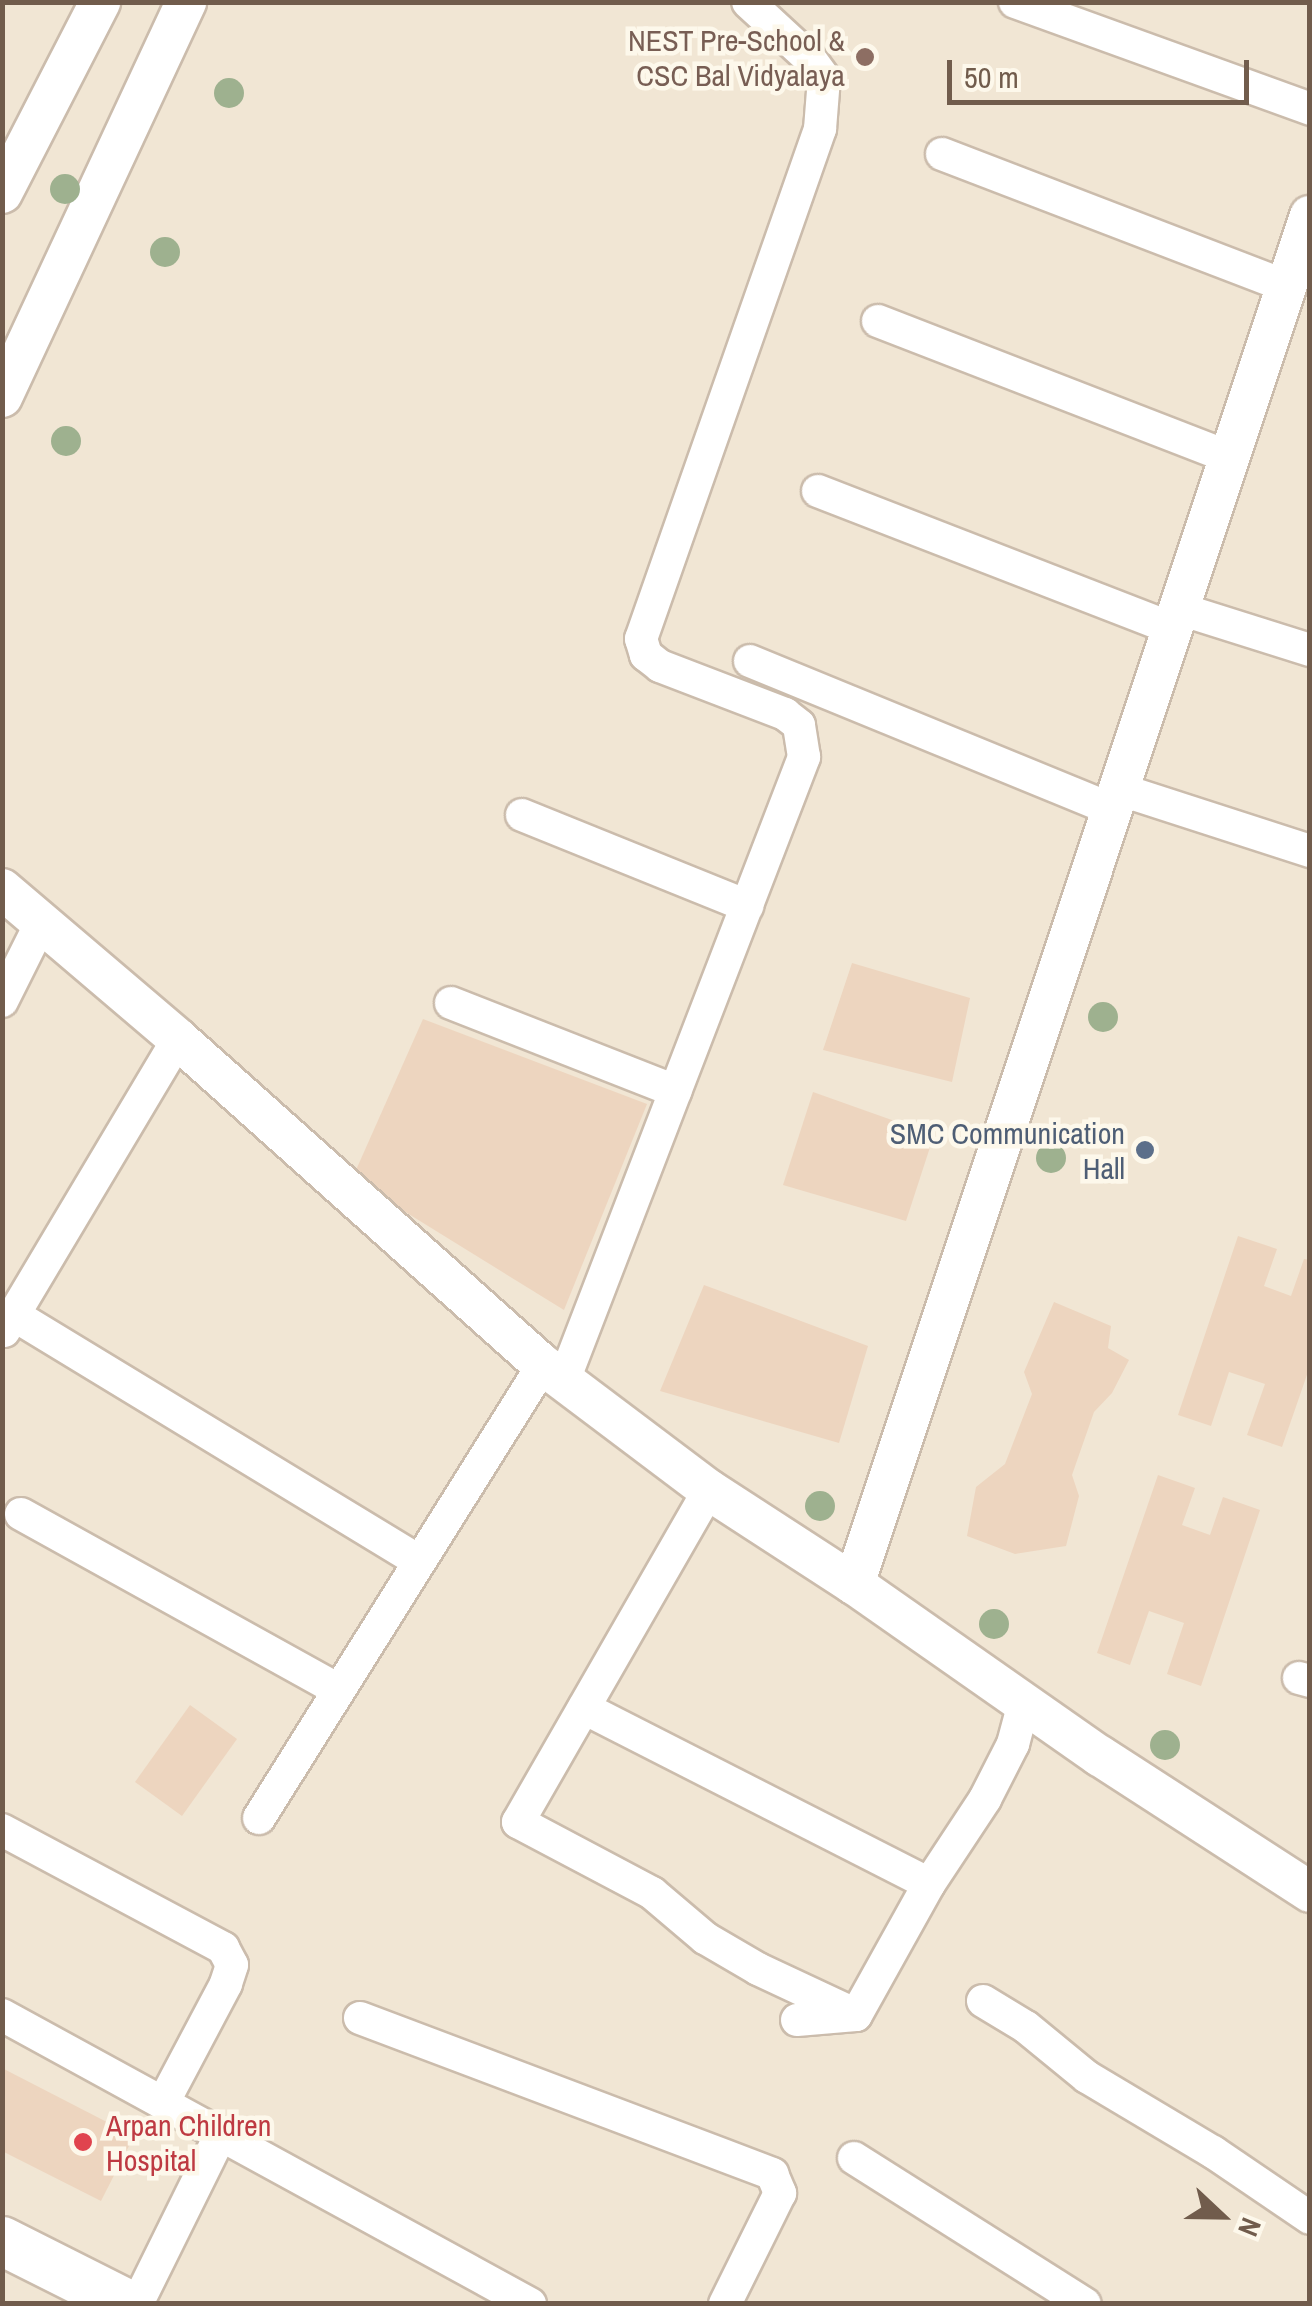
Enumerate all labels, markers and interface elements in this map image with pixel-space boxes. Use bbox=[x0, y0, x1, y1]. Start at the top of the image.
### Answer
place label: NEST Pre-School & CSC Bal Vidyalaya bbox=[628, 22, 845, 92]
scale bar bbox=[952, 40, 1254, 102]
marker: NEST Pre-School & CSC Bal Vidyalaya bbox=[854, 46, 876, 68]
text: 50 m bbox=[964, 57, 1019, 97]
place label: SMC Communication Hall bbox=[890, 1115, 1125, 1186]
marker: SMC Communication Hall bbox=[1134, 1139, 1156, 1161]
place label: Arpan Children Hospital bbox=[106, 2107, 271, 2178]
marker: Arpan Children Hospital bbox=[70, 2129, 96, 2155]
north arrow bbox=[1172, 2166, 1272, 2266]
text: N bbox=[1229, 2212, 1271, 2242]

